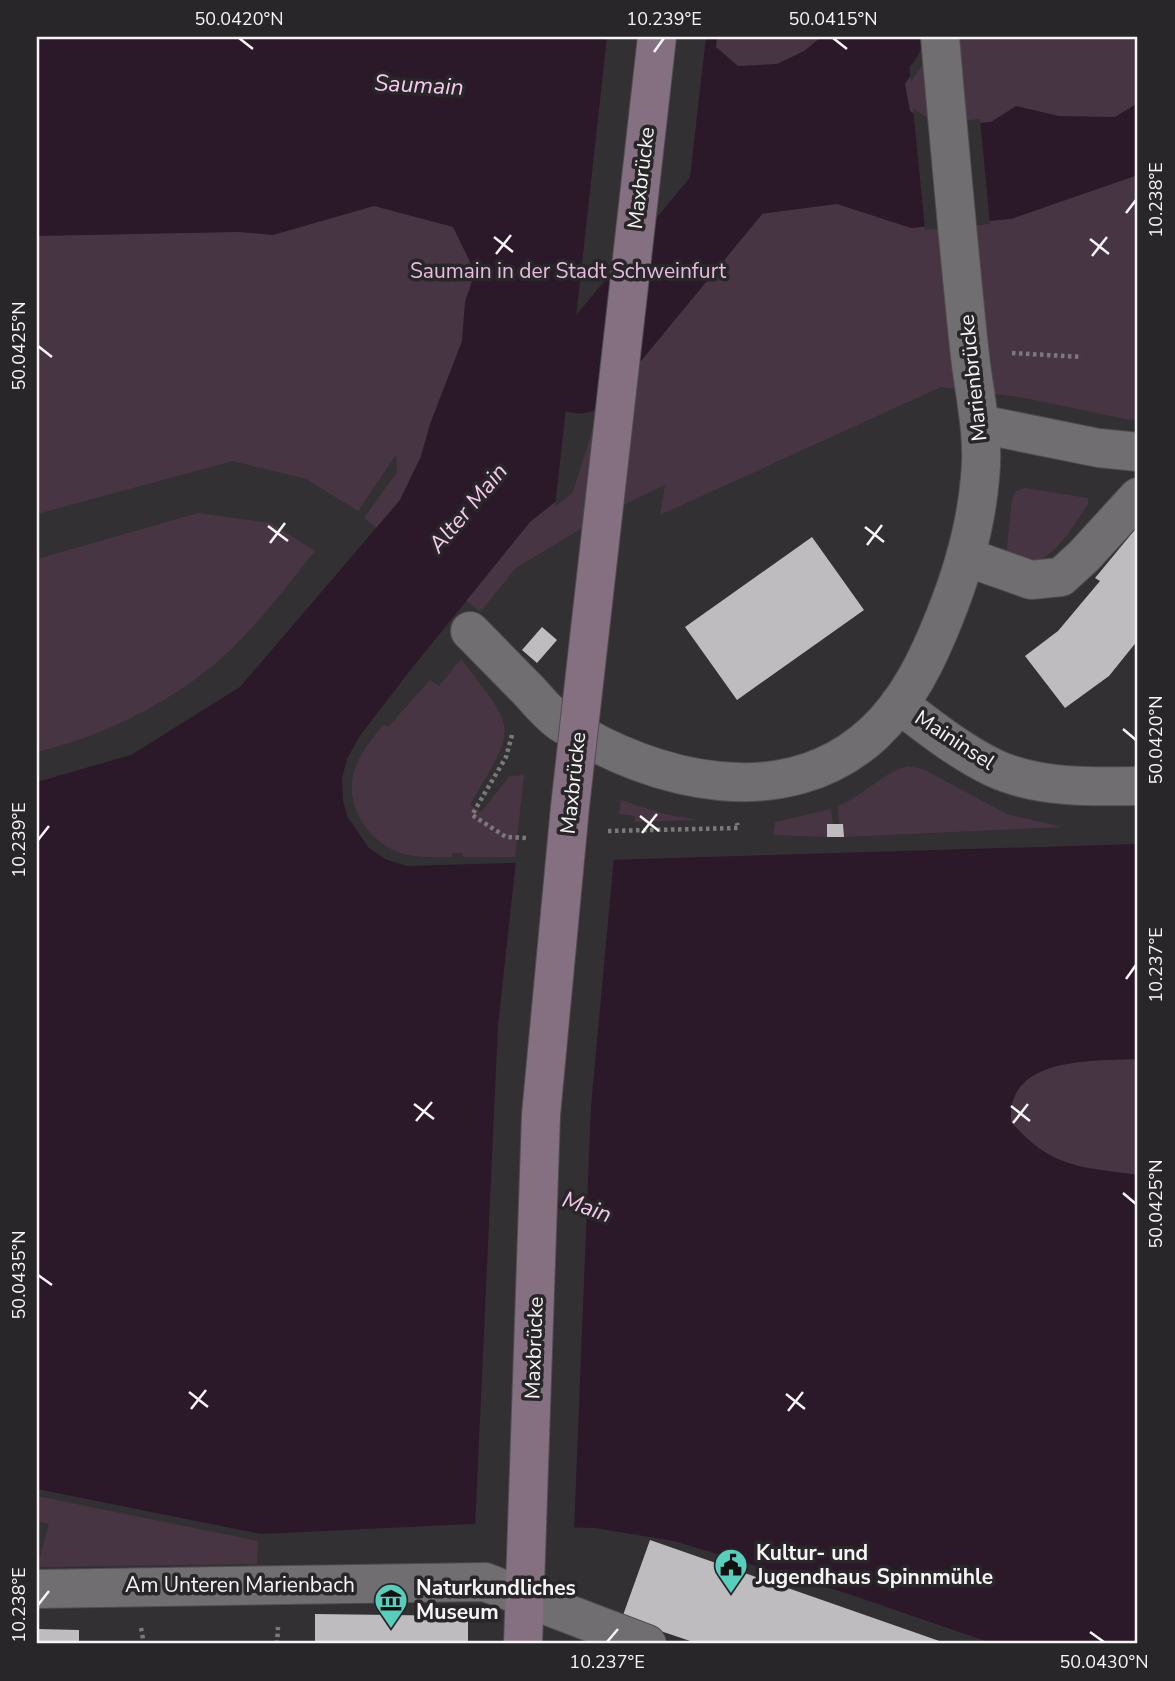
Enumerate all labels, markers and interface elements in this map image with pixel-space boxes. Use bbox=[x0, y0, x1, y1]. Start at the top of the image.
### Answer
text: 50.0420°N bbox=[195, 7, 283, 31]
text: 10.239°E bbox=[626, 7, 702, 31]
text: 50.0415°N bbox=[789, 7, 877, 31]
water label: Saumain bbox=[373, 67, 465, 103]
street label: Maxbrücke bbox=[621, 125, 661, 231]
text: 10.238°E bbox=[1144, 162, 1168, 238]
park label: Saumain in der Stadt Schweinfurt bbox=[410, 257, 727, 285]
text: 50.0425°N bbox=[7, 302, 31, 390]
street label: Marienbrücke bbox=[952, 313, 994, 443]
water label: Alter Main bbox=[421, 457, 515, 560]
text: 50.0420°N bbox=[1144, 696, 1168, 784]
street label: Maininsel bbox=[910, 704, 1001, 777]
street label: Maxbrücke bbox=[554, 730, 592, 836]
text: 10.239°E bbox=[7, 802, 31, 878]
text: 10.237°E bbox=[1144, 927, 1168, 1003]
text: 50.0425°N bbox=[1144, 1160, 1168, 1248]
water label: Main bbox=[558, 1184, 616, 1230]
text: 50.0435°N bbox=[7, 1231, 31, 1319]
street label: Maxbrücke bbox=[518, 1296, 550, 1400]
place label: Kultur- und Jugendhaus Spinnmühle bbox=[755, 1539, 993, 1591]
public building icon: Kultur- und Jugendhaus Spinnmühle bbox=[712, 1546, 750, 1595]
text: 10.238°E bbox=[7, 1567, 31, 1643]
street label: Am Unteren Marienbach bbox=[125, 1571, 355, 1599]
place label: Naturkundliches Museum bbox=[416, 1574, 576, 1626]
museum icon: Naturkundliches Museum bbox=[372, 1581, 410, 1630]
text: 10.237°E bbox=[569, 1650, 645, 1674]
text: 50.0430°N bbox=[1060, 1650, 1148, 1674]

